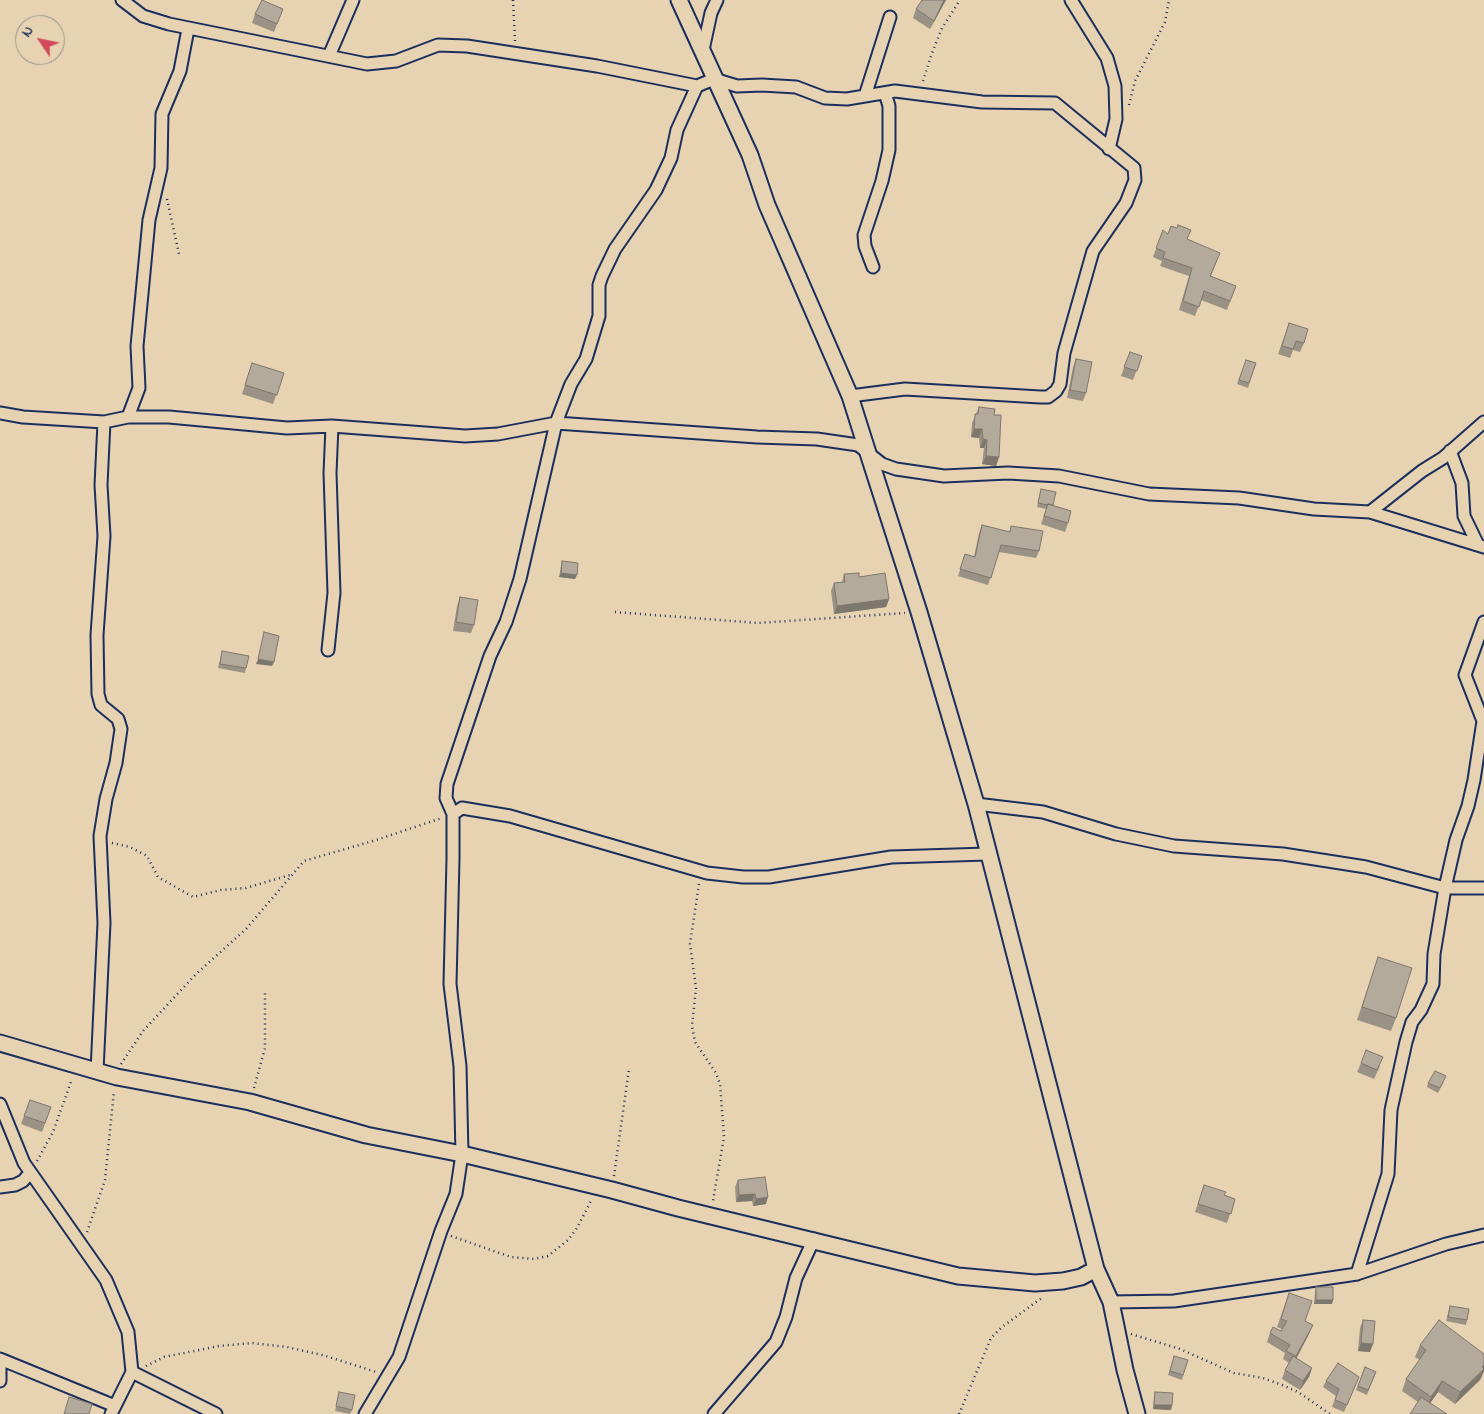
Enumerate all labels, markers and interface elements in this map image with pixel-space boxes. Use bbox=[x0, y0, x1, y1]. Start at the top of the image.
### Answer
north arrow bbox=[15, 15, 65, 65]
text: N bbox=[17, 22, 39, 42]

